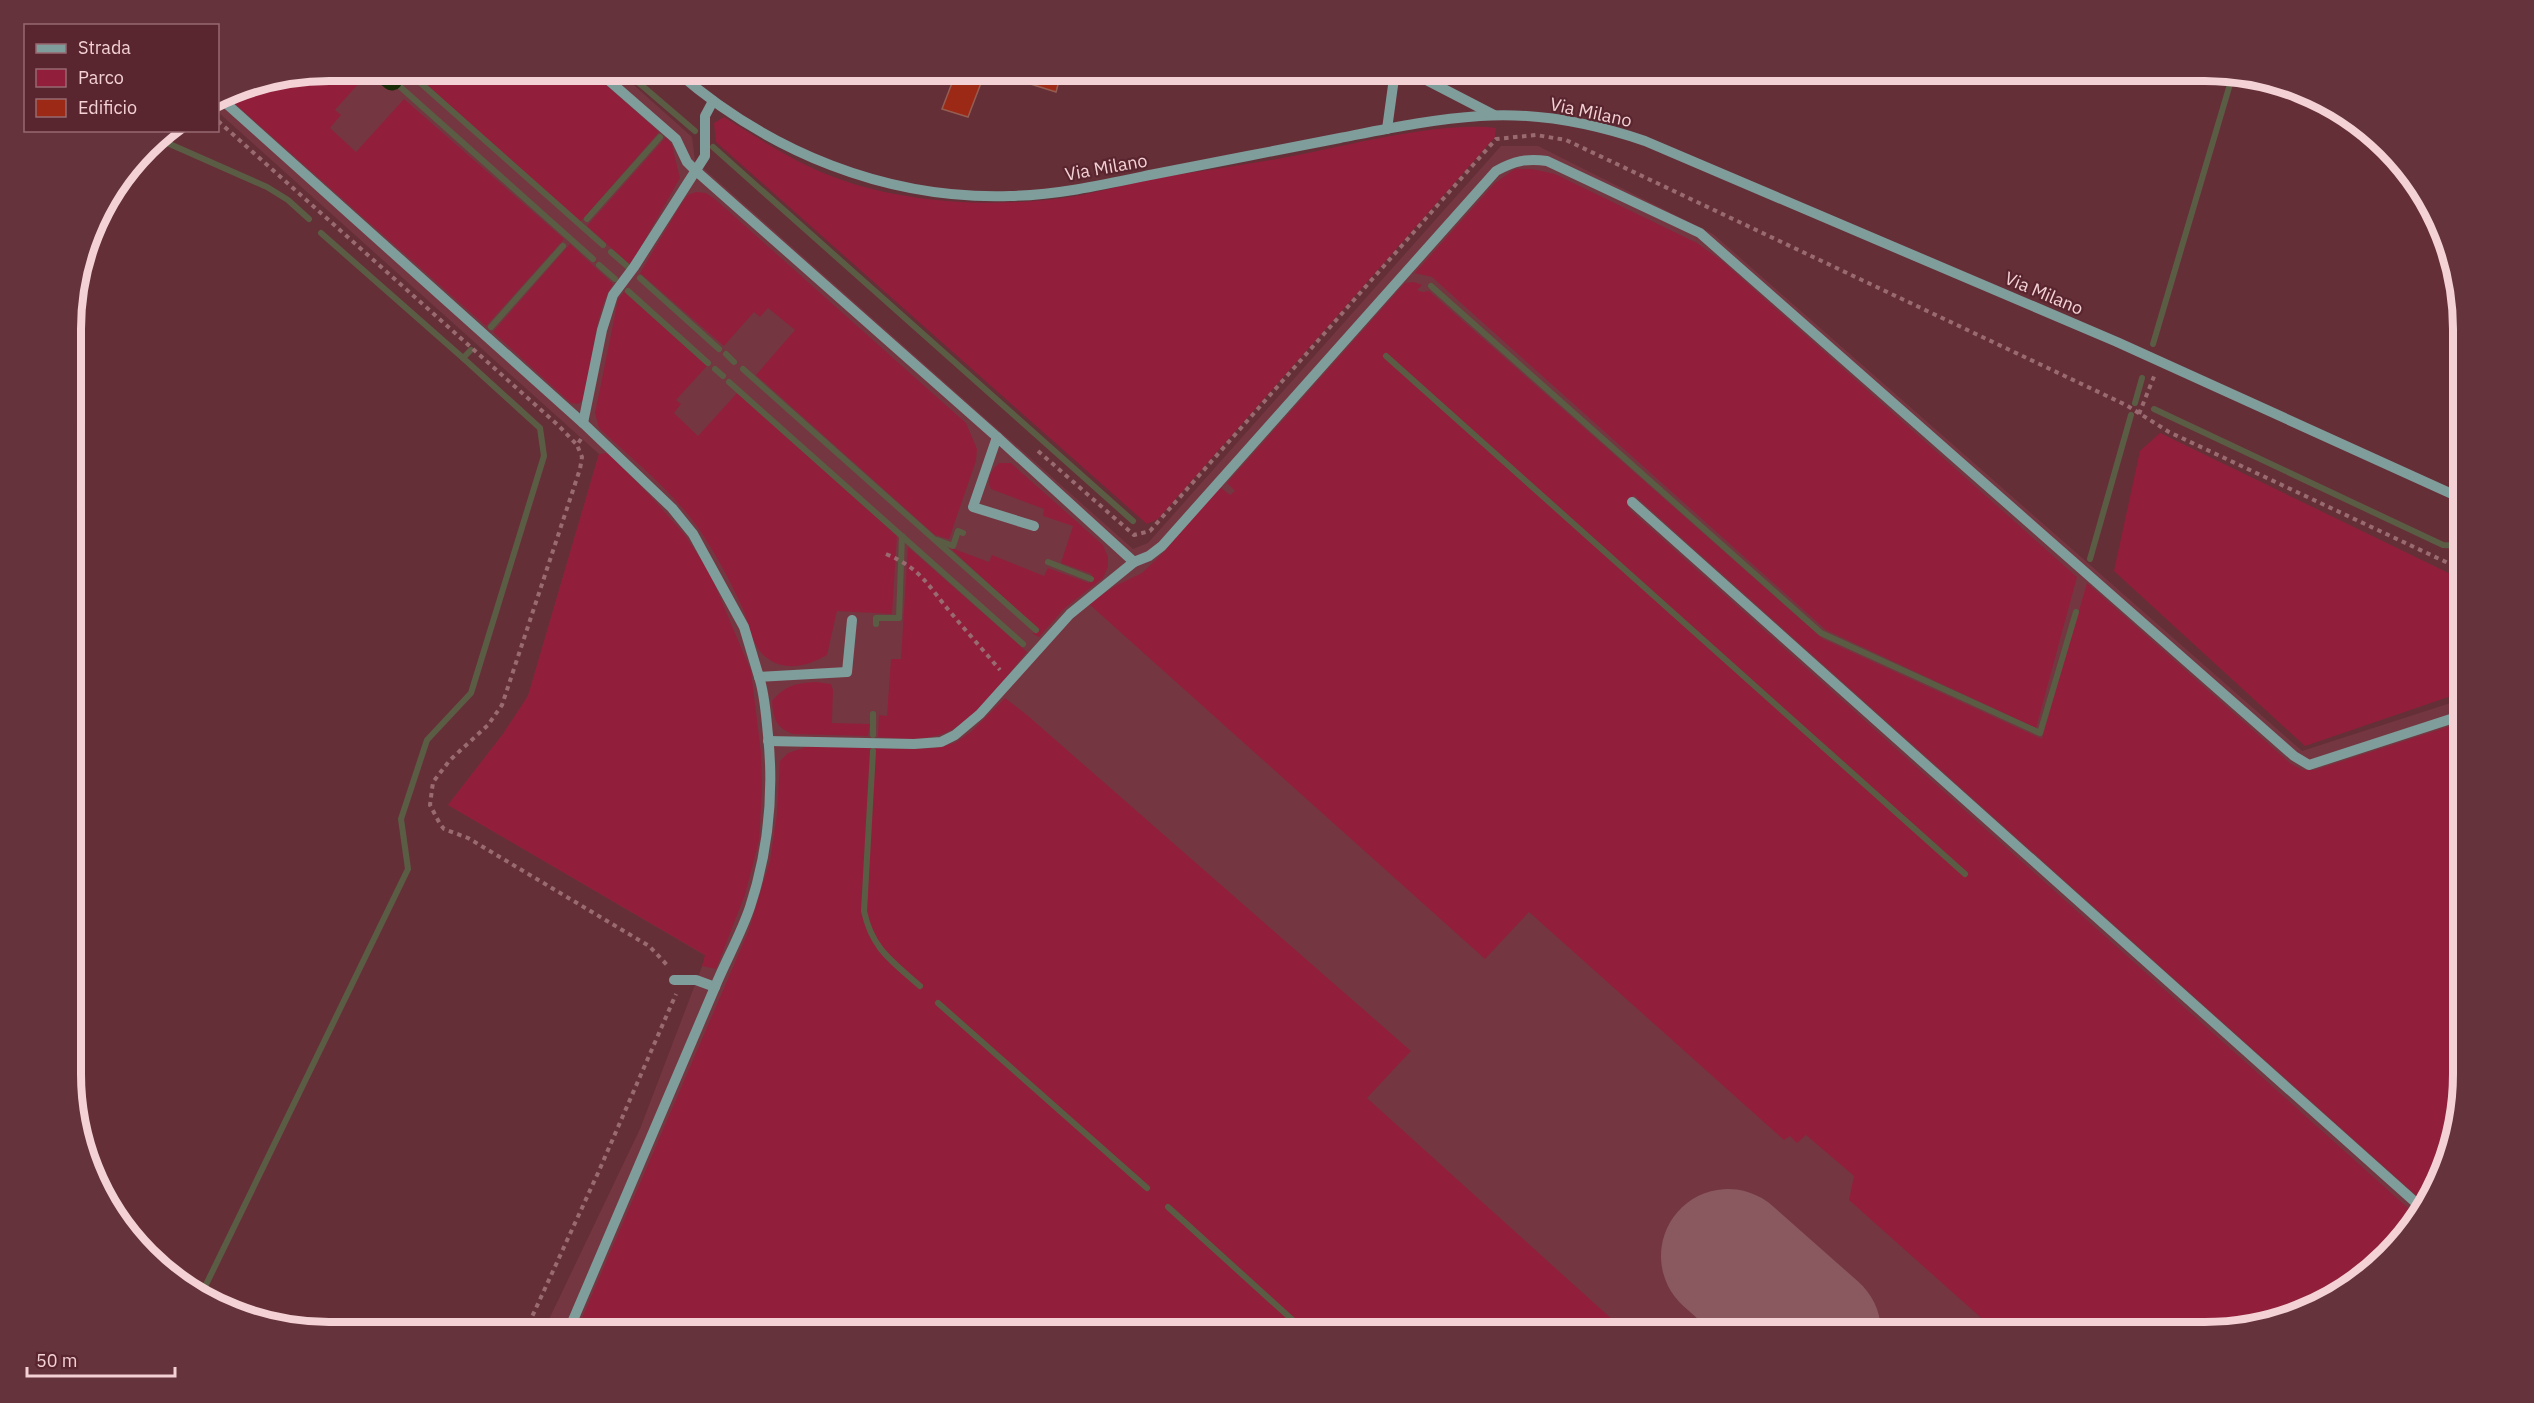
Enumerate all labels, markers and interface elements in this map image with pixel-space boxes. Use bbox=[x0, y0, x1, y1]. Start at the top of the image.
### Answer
legend bbox=[24, 24, 219, 132]
text: Strada bbox=[78, 36, 131, 59]
text: Parco bbox=[78, 66, 124, 89]
street label: Via Milano bbox=[1548, 92, 1634, 132]
text: Edificio bbox=[78, 96, 137, 119]
street label: Via Milano bbox=[1063, 148, 1149, 186]
street label: Via Milano bbox=[2001, 266, 2087, 320]
scale bar bbox=[27, 1340, 176, 1378]
text: 50 m bbox=[36, 1349, 78, 1372]

